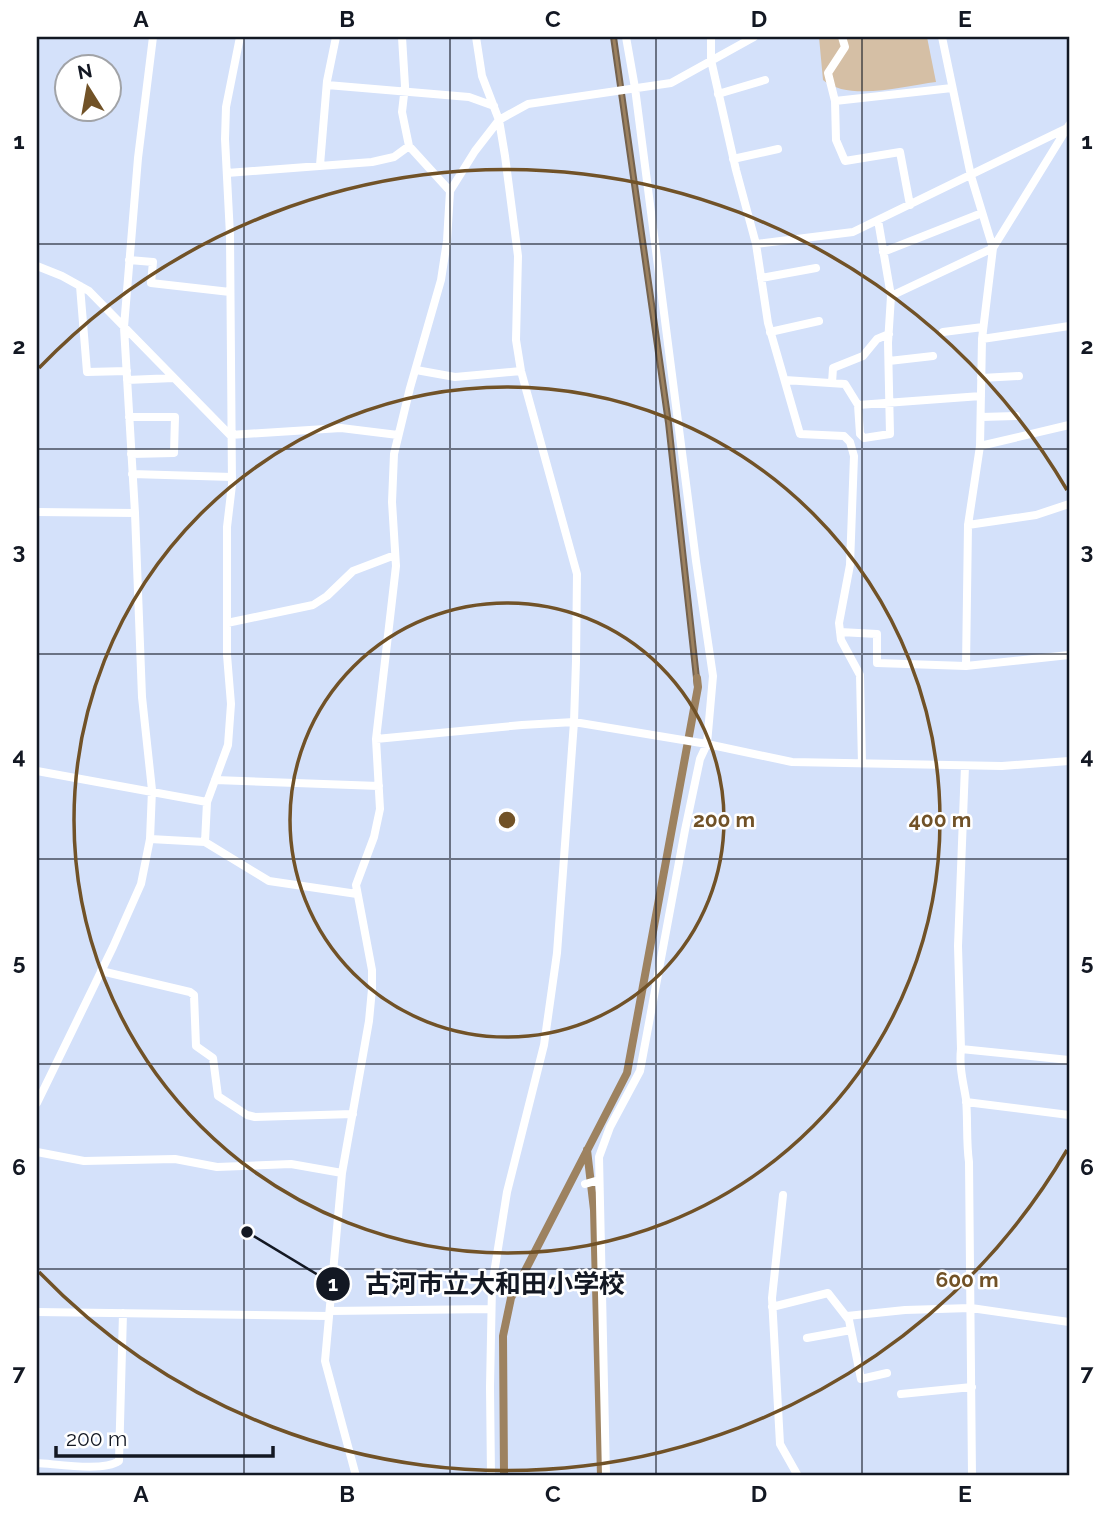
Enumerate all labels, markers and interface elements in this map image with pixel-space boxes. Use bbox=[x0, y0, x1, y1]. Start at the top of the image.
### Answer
text: A bbox=[133, 5, 149, 32]
text: B bbox=[339, 5, 355, 32]
text: C bbox=[545, 5, 561, 32]
text: D bbox=[751, 5, 767, 32]
text: E bbox=[958, 5, 972, 32]
north arrow bbox=[52, 52, 122, 122]
text: N bbox=[76, 59, 94, 83]
text: 1 bbox=[13, 127, 25, 154]
text: 1 bbox=[1081, 127, 1093, 154]
text: 2 bbox=[13, 332, 25, 359]
text: 2 bbox=[1081, 332, 1093, 359]
text: 3 bbox=[13, 537, 25, 564]
text: 3 bbox=[1081, 537, 1093, 564]
text: 4 bbox=[12, 742, 26, 769]
text: 4 bbox=[1080, 742, 1094, 769]
text: 200 m bbox=[693, 807, 755, 832]
text: 400 m bbox=[909, 807, 971, 832]
centre of rings bbox=[495, 808, 519, 832]
text: 5 bbox=[13, 948, 26, 975]
text: 5 bbox=[1081, 948, 1094, 975]
text: 6 bbox=[12, 1153, 26, 1180]
text: 6 bbox=[1080, 1153, 1094, 1180]
callout: 古河市立大和田小学校 bbox=[316, 1260, 639, 1307]
text: 600 m bbox=[935, 1267, 999, 1292]
text: 古河市立大和田小学校 bbox=[365, 1269, 625, 1299]
text: 1 bbox=[328, 1271, 338, 1296]
text: 7 bbox=[13, 1358, 26, 1385]
text: 7 bbox=[1081, 1358, 1094, 1385]
scale bar bbox=[56, 1415, 273, 1459]
text: 200 m bbox=[66, 1426, 127, 1451]
text: A bbox=[133, 1480, 149, 1507]
text: B bbox=[339, 1480, 355, 1507]
text: C bbox=[545, 1480, 561, 1507]
text: D bbox=[751, 1480, 767, 1507]
text: E bbox=[958, 1480, 972, 1507]

